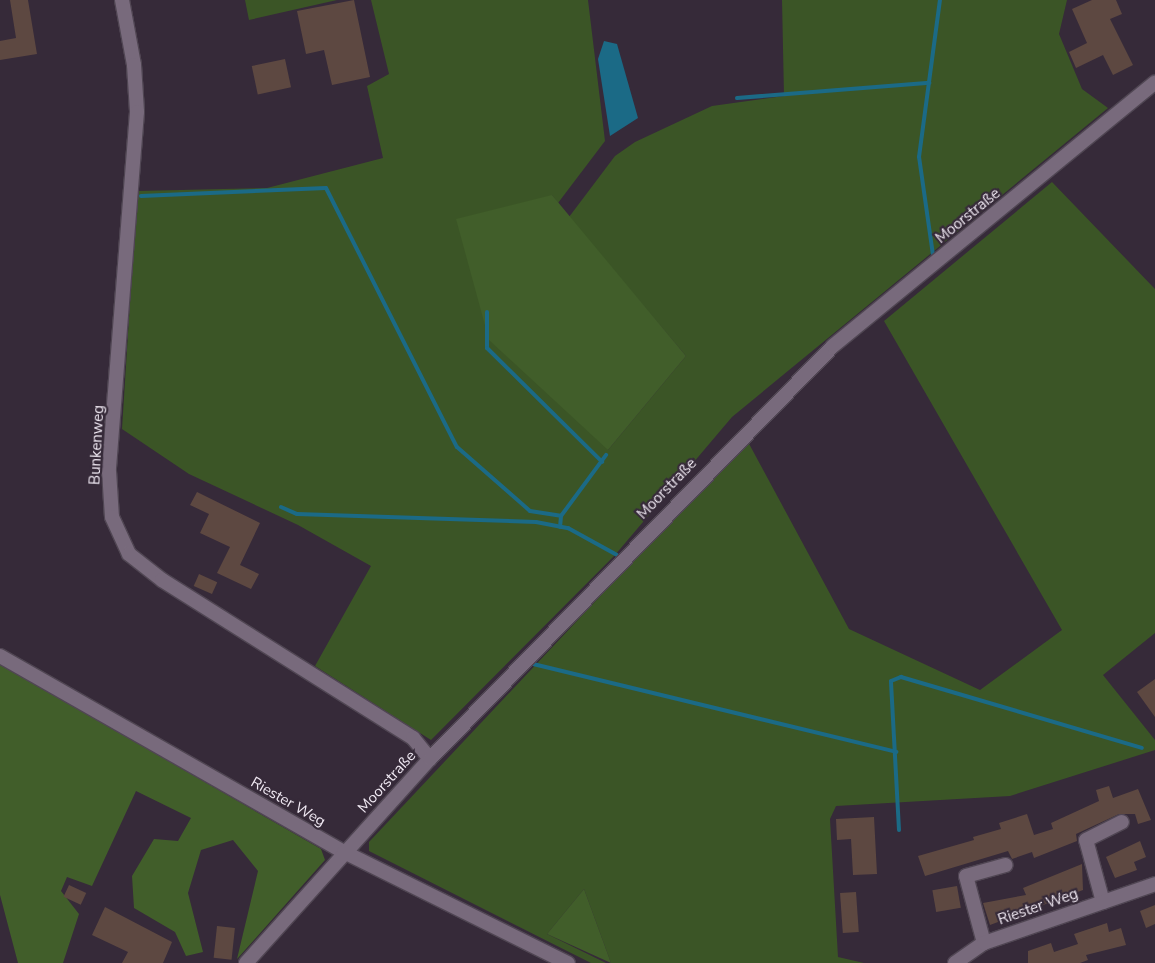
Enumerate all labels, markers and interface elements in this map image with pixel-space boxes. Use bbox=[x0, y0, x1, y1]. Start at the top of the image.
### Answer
street label: Moorstraße bbox=[932, 185, 1004, 247]
street label: Bunkenweg bbox=[86, 405, 108, 485]
street label: Moorstraße bbox=[634, 455, 700, 523]
street label: Moorstraße bbox=[354, 747, 420, 817]
street label: Riester Weg bbox=[247, 773, 329, 831]
street label: Riester Weg bbox=[996, 885, 1080, 929]

